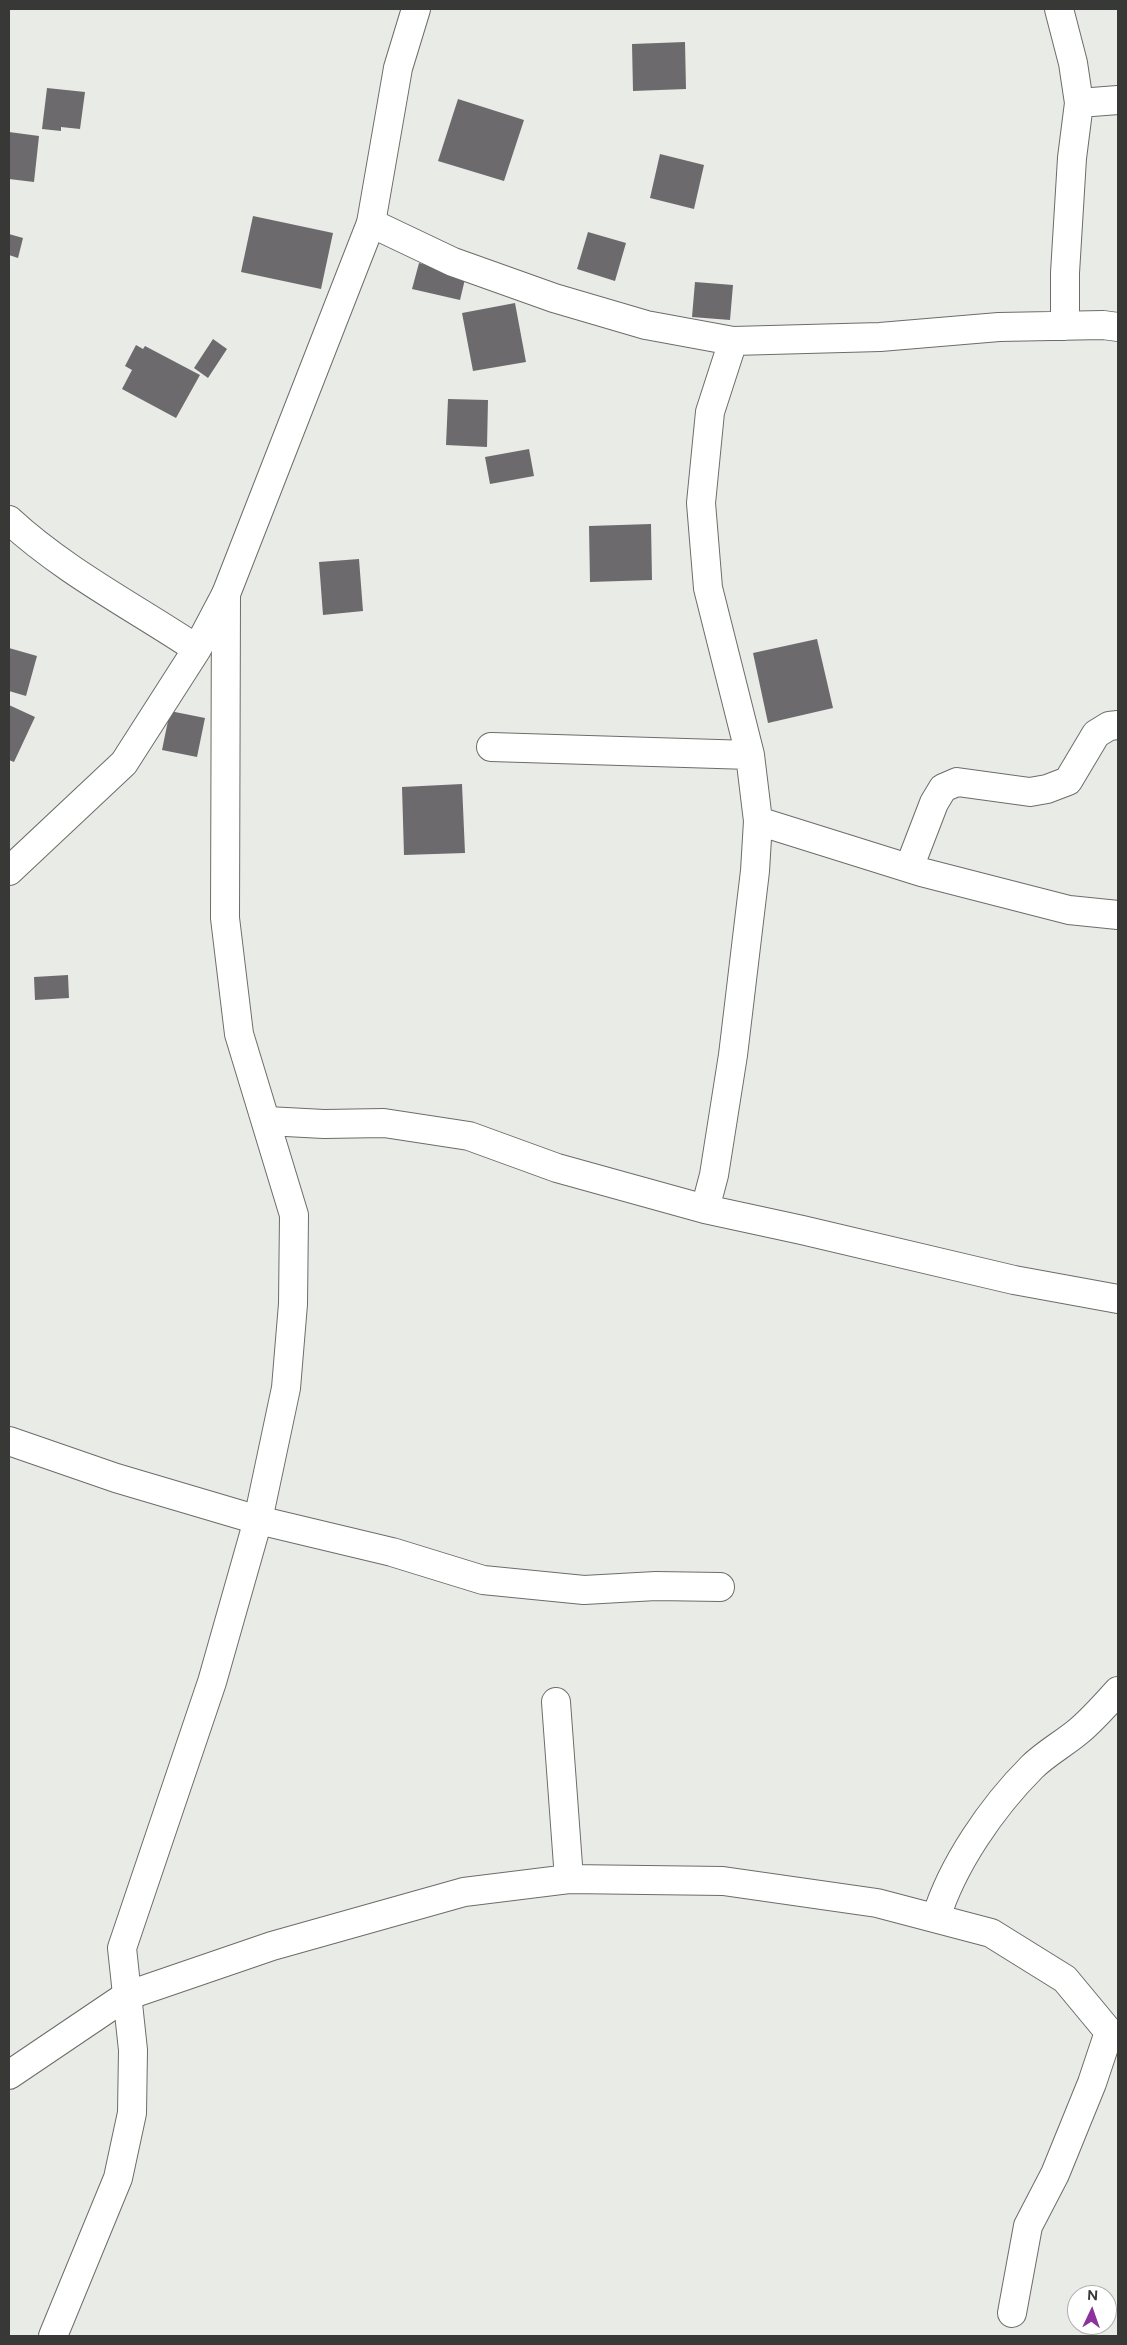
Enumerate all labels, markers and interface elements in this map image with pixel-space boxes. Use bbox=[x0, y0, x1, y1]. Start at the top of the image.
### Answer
north arrow bbox=[1067, 2285, 1117, 2335]
text: N bbox=[1087, 2287, 1099, 2304]

